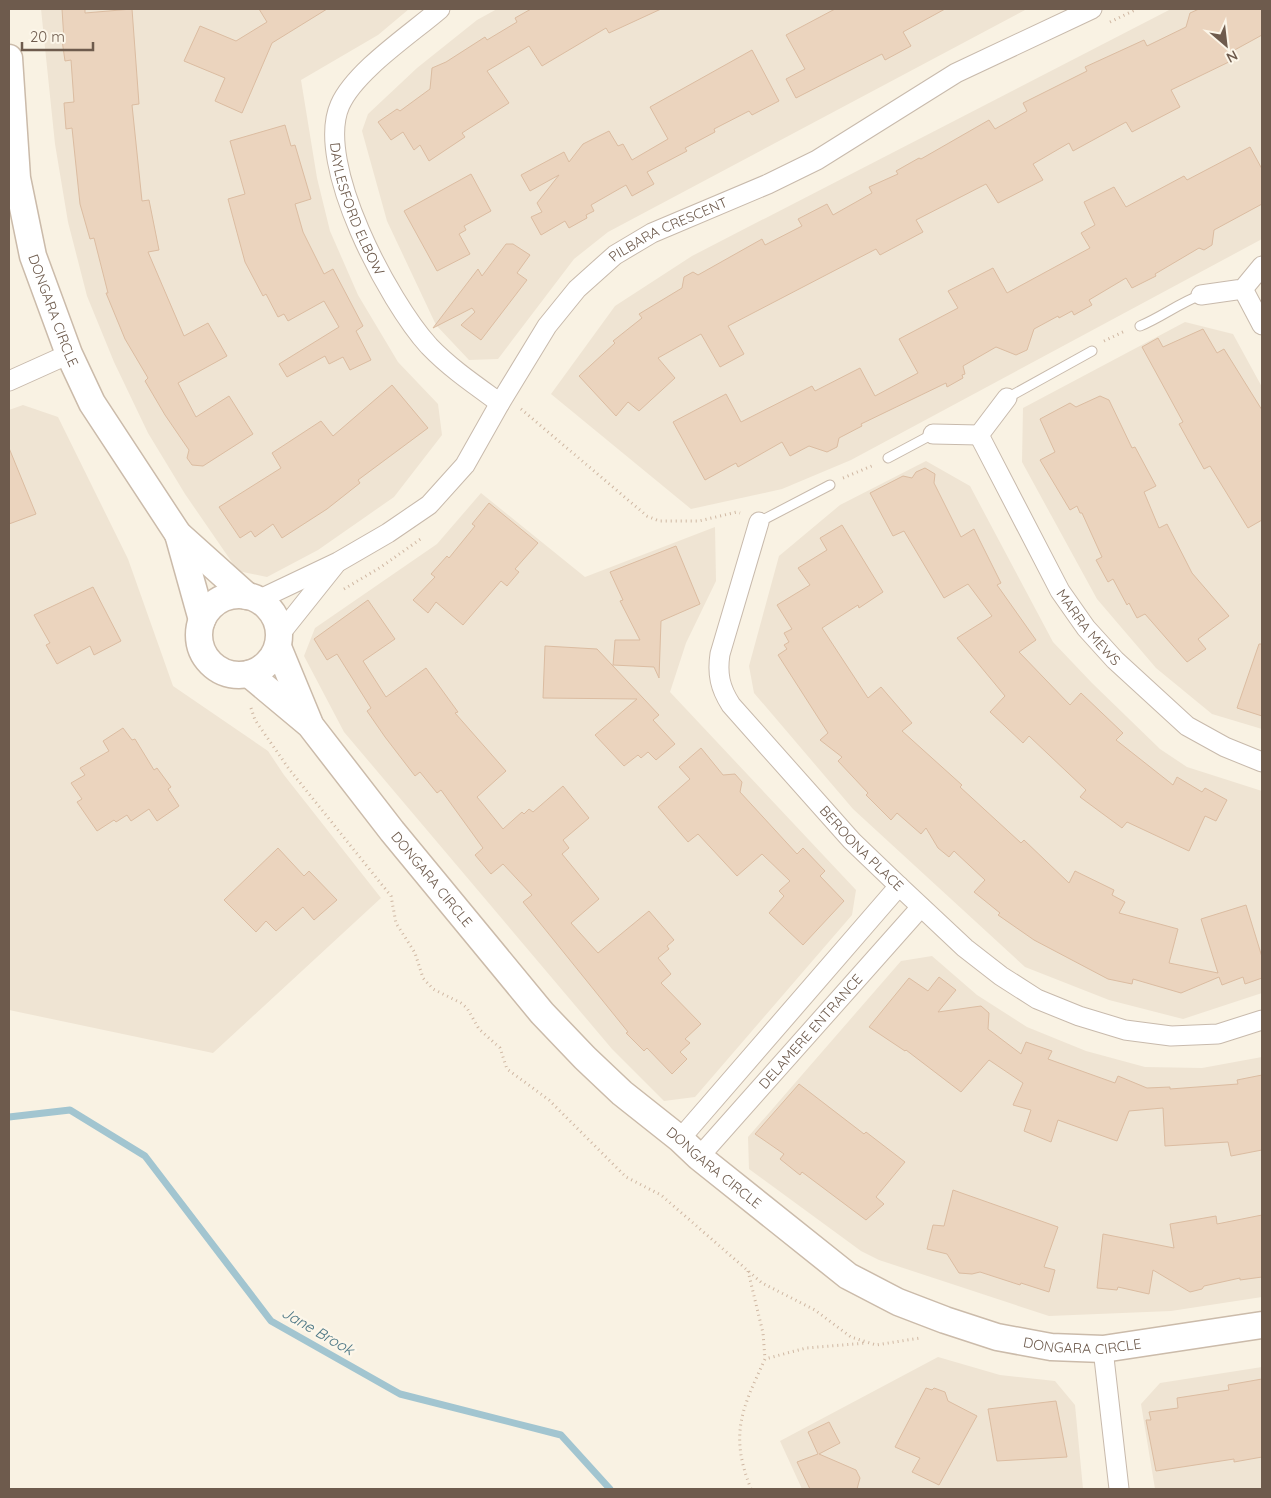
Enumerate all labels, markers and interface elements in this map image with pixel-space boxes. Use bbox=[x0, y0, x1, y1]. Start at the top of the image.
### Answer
scale bar bbox=[22, 20, 94, 52]
north arrow bbox=[1201, 20, 1251, 70]
text: 20 m bbox=[30, 27, 65, 46]
text: N bbox=[1223, 46, 1241, 67]
street label: DAYLESFORD ELBOW bbox=[326, 142, 389, 279]
street label: PILBARA CRESCENT bbox=[605, 193, 730, 266]
street label: DONGARA CIRCLE bbox=[24, 252, 83, 370]
street label: MARRA MEWS bbox=[1052, 586, 1124, 670]
street label: BEROONA PLACE bbox=[816, 802, 908, 895]
street label: DONGARA CIRCLE bbox=[387, 828, 476, 931]
street label: DELAMERE ENTRANCE bbox=[755, 970, 866, 1093]
street label: DONGARA CIRCLE bbox=[663, 1123, 765, 1212]
water label: Jane Brook bbox=[278, 1303, 359, 1360]
street label: DONGARA CIRCLE bbox=[1022, 1333, 1142, 1358]

